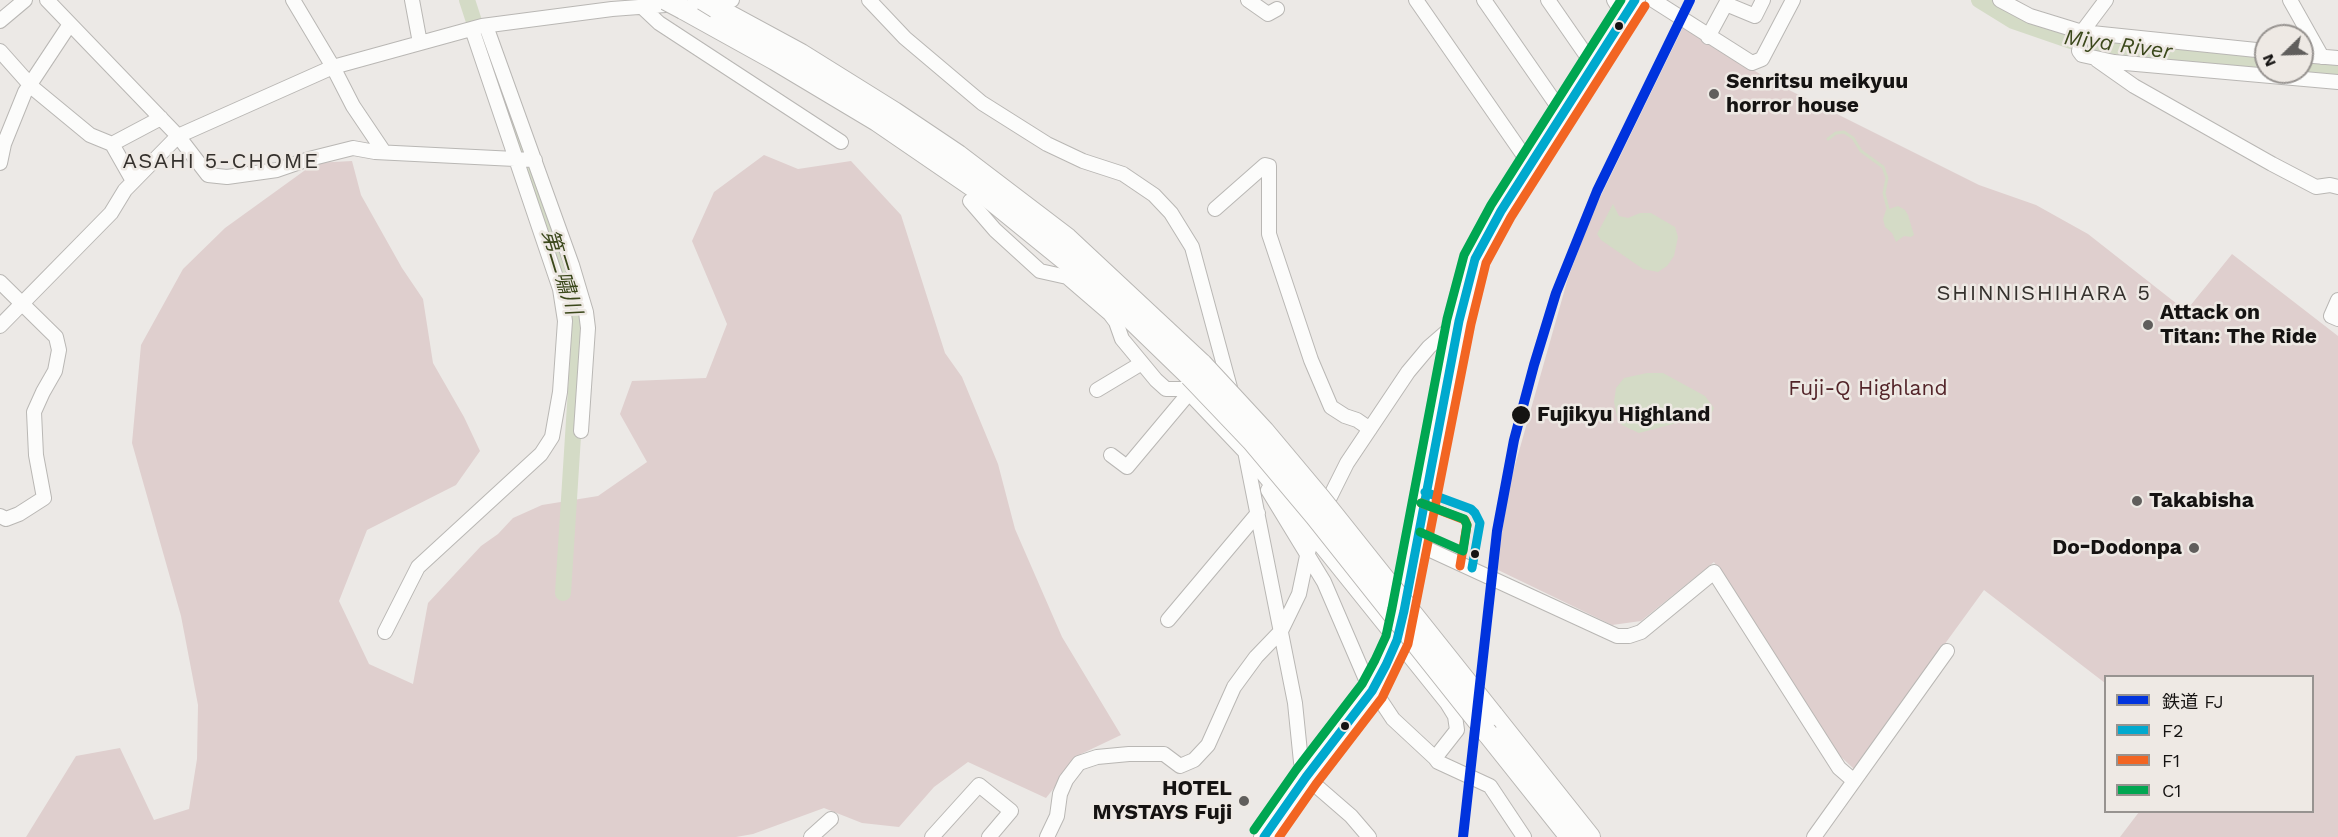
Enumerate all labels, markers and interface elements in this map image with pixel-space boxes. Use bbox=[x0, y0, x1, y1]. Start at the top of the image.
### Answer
unlabelled marker bbox=[1613, 20, 1625, 32]
water label: Miya River bbox=[2062, 24, 2174, 66]
north arrow bbox=[2254, 24, 2314, 84]
text: N bbox=[2258, 51, 2280, 70]
place label: Senritsu meikyuu horror house bbox=[1726, 69, 1908, 119]
marker: Senritsu meikyuu horror house bbox=[1707, 87, 1721, 101]
district label: ASAHI 5-CHOME bbox=[123, 149, 319, 175]
water label: 第二嘯川 bbox=[536, 226, 586, 318]
district label: SHINNISHIHARA 5 bbox=[1937, 281, 2151, 307]
place label: Attack on Titan: The Ride bbox=[2160, 300, 2317, 350]
marker: Attack on Titan: The Ride bbox=[2141, 318, 2155, 332]
park label: Fuji-Q Highland bbox=[1788, 376, 1948, 402]
place label: Fujikyu Highland bbox=[1537, 402, 1710, 428]
marker: Fujikyu Highland bbox=[1510, 404, 1532, 426]
place label: Takabisha bbox=[2149, 488, 2254, 514]
marker: Takabisha bbox=[2130, 494, 2144, 508]
place label: DoｰDodonpa bbox=[2052, 535, 2182, 561]
marker: DoｰDodonpa bbox=[2187, 541, 2201, 555]
unlabelled marker bbox=[1469, 548, 1481, 560]
legend bbox=[2104, 675, 2314, 813]
text: 鉄道 FJ bbox=[2162, 691, 2224, 712]
unlabelled marker bbox=[1339, 720, 1351, 732]
text: F2 bbox=[2162, 720, 2183, 741]
text: F1 bbox=[2162, 750, 2180, 771]
place label: HOTEL MYSTAYS Fuji bbox=[1093, 776, 1232, 826]
text: C1 bbox=[2162, 780, 2181, 801]
marker: HOTEL MYSTAYS Fuji bbox=[1237, 794, 1251, 808]

